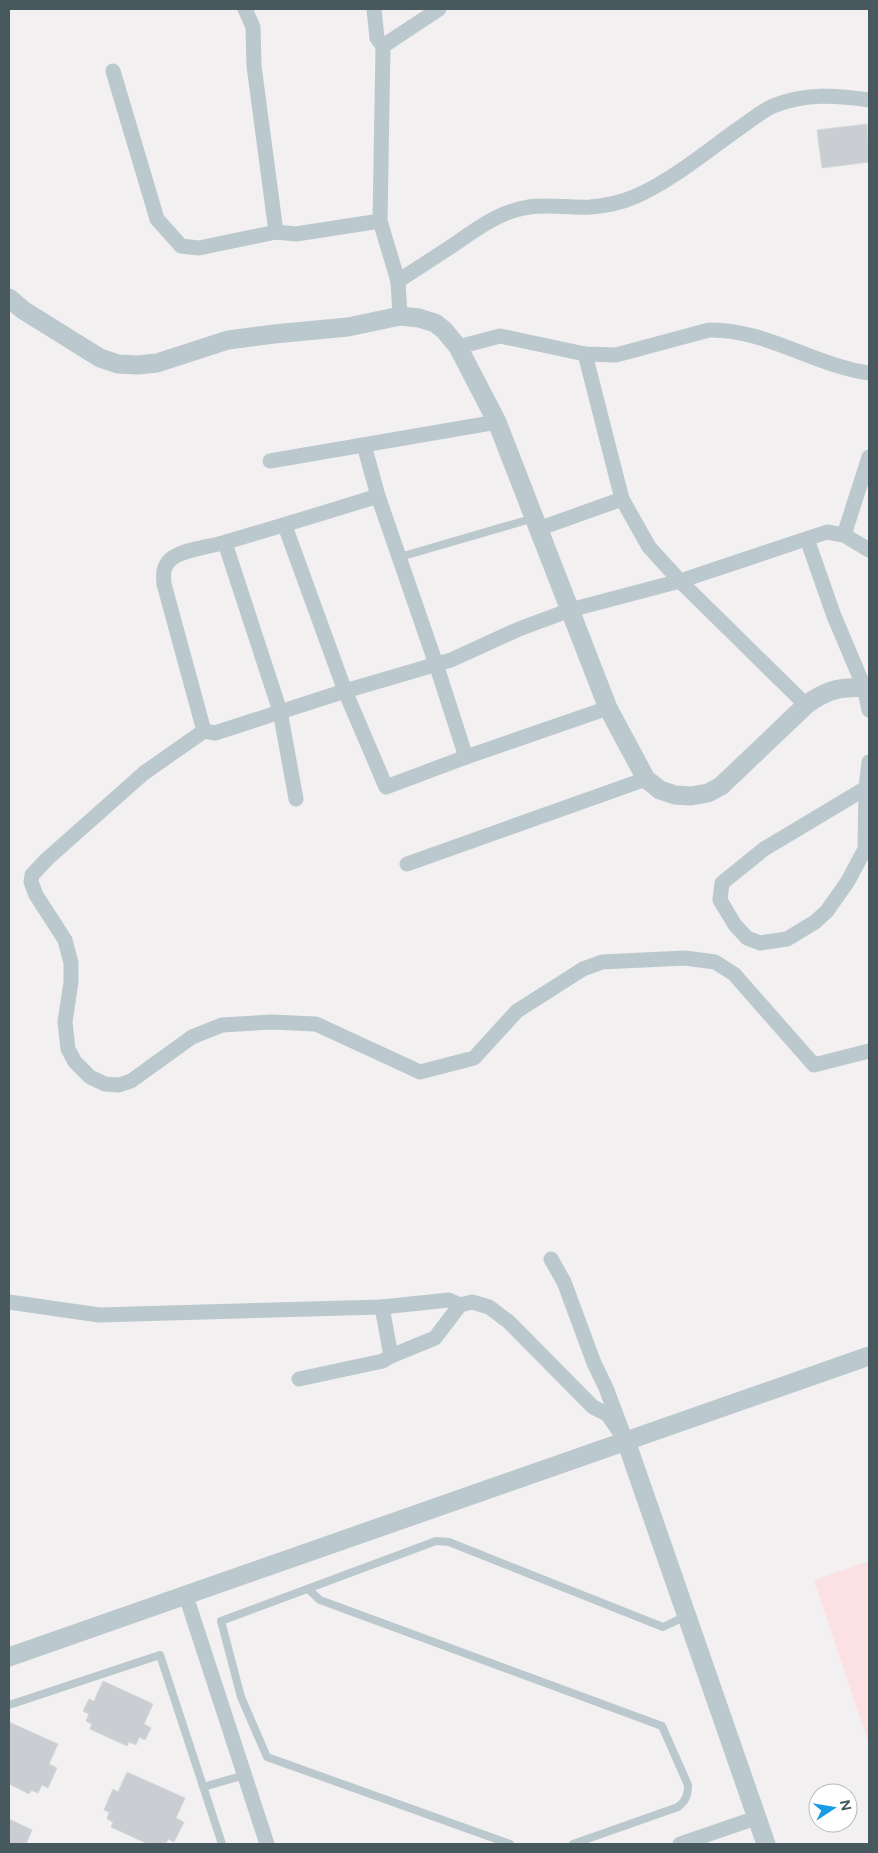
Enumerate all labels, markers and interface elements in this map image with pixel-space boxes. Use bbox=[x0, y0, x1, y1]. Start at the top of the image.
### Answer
north arrow bbox=[808, 1783, 858, 1833]
text: N bbox=[836, 1798, 855, 1812]

